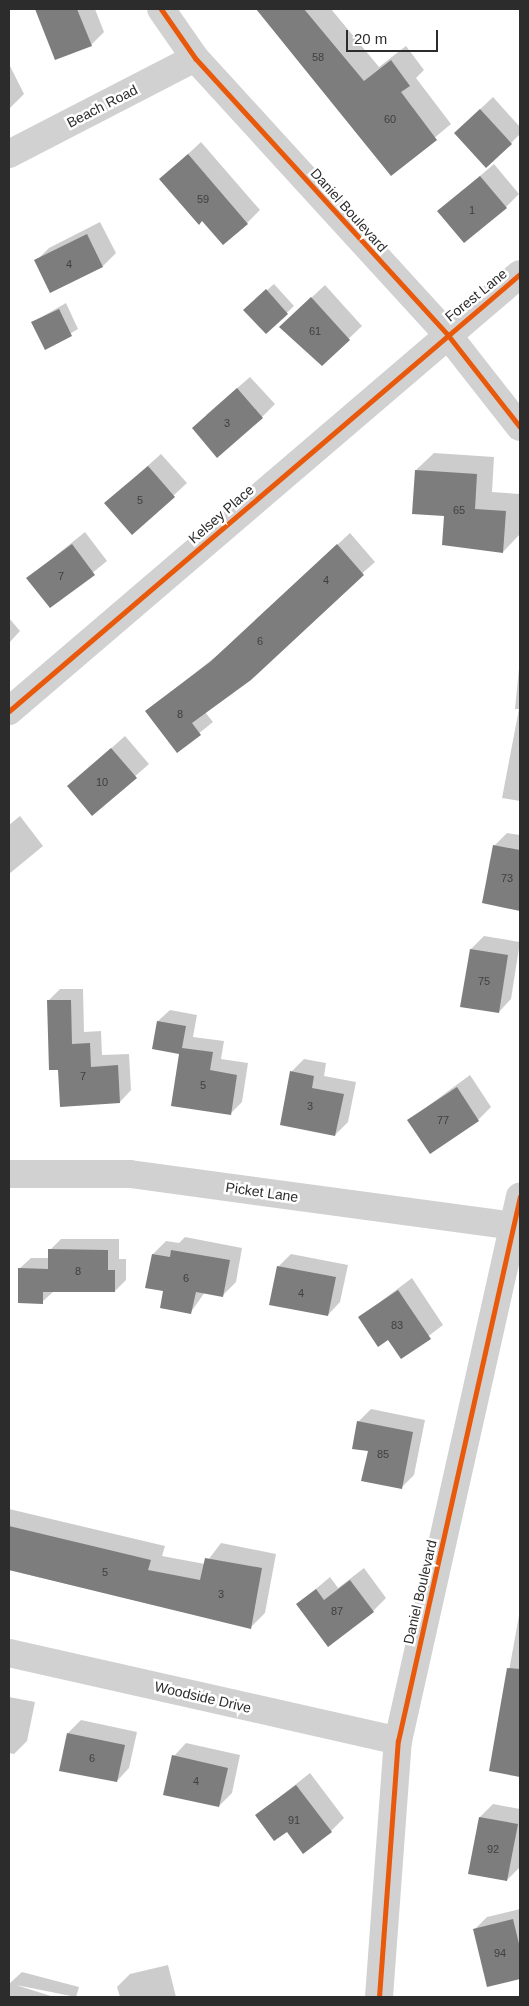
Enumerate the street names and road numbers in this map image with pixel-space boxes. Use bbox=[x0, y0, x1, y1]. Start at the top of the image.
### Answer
street label: Beach Road bbox=[64, 81, 140, 131]
street label: Daniel Boulevard bbox=[307, 165, 391, 255]
street label: Forest Lane bbox=[442, 265, 510, 325]
street label: Kelsey Place bbox=[185, 481, 257, 547]
street label: Picket Lane bbox=[225, 1179, 299, 1205]
street label: Daniel Boulevard bbox=[400, 1538, 440, 1646]
street label: Woodside Drive bbox=[153, 1678, 253, 1716]

